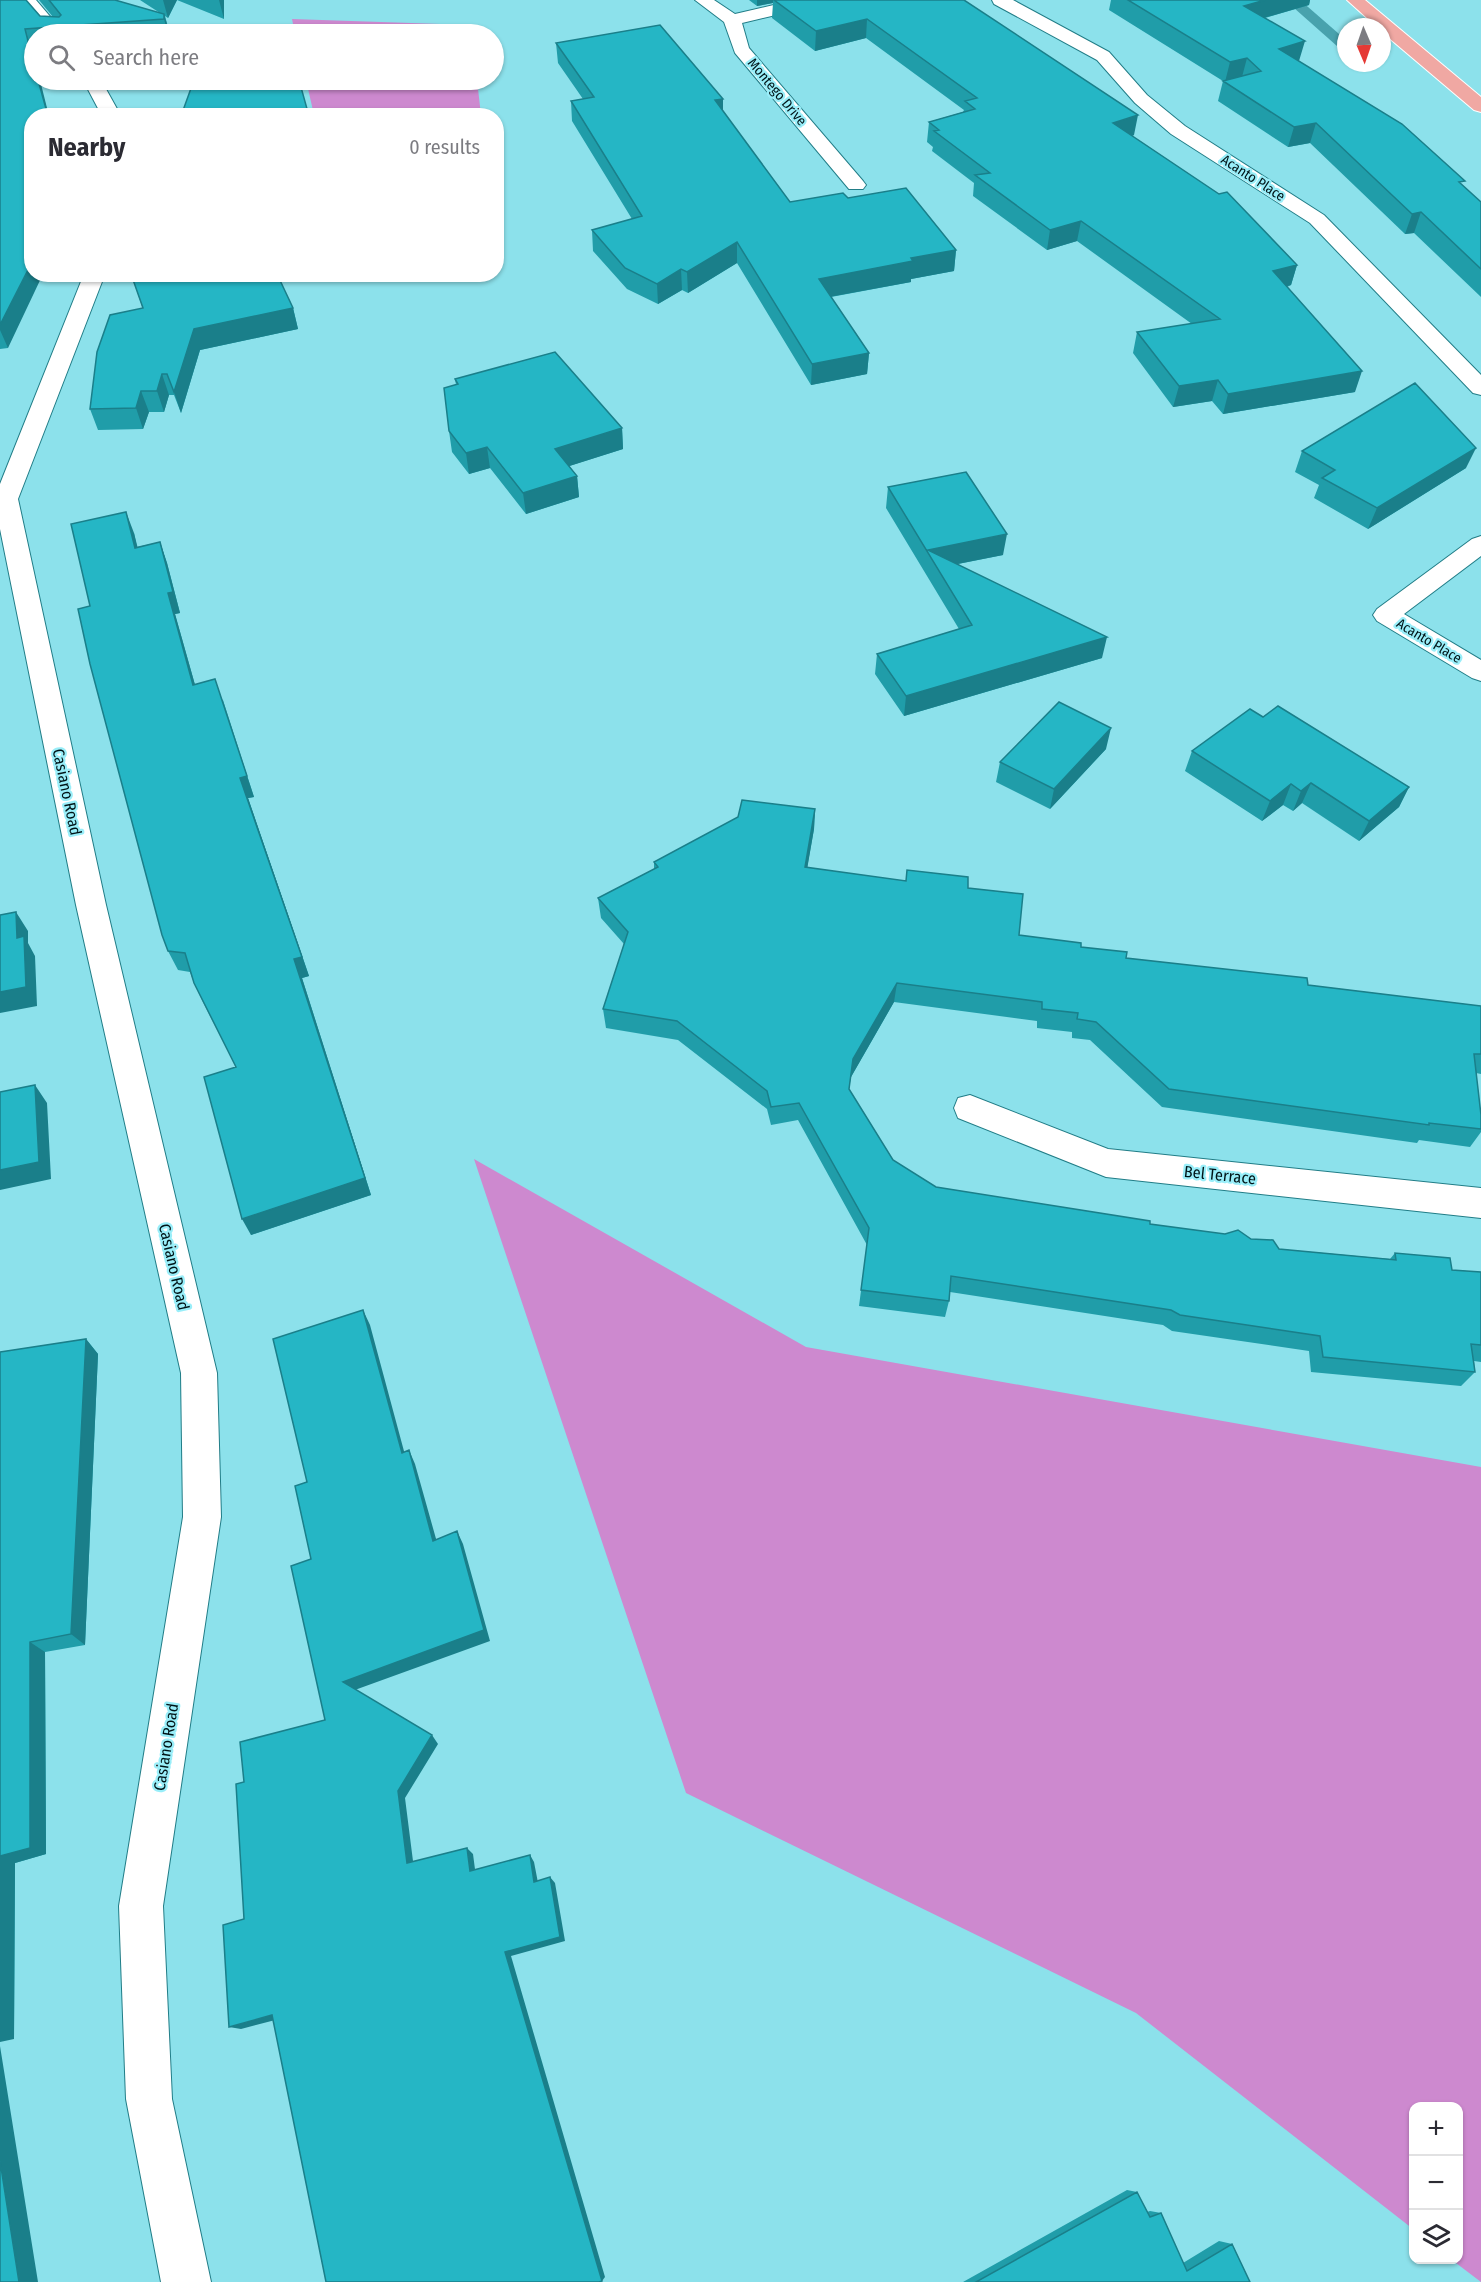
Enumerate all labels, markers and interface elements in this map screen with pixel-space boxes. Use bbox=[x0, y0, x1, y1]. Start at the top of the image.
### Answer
north arrow bbox=[1337, 18, 1391, 72]
search box bbox=[24, 24, 504, 90]
icon: search bbox=[45, 41, 78, 74]
text: Search here bbox=[93, 44, 199, 71]
street label: Montego Drive bbox=[744, 55, 810, 129]
text: Nearby bbox=[48, 132, 125, 163]
text: 0 results bbox=[409, 135, 480, 159]
street label: Acanto Place bbox=[1218, 151, 1288, 205]
street label: Acanto Place bbox=[1393, 615, 1465, 667]
street label: Casiano Road bbox=[49, 747, 85, 837]
street label: Bel Terrace bbox=[1183, 1162, 1257, 1188]
street label: Casiano Road bbox=[155, 1222, 193, 1312]
street label: Casiano Road bbox=[150, 1702, 182, 1792]
map controls bbox=[1409, 2102, 1463, 2264]
button: + bbox=[1409, 2102, 1463, 2156]
button: − bbox=[1409, 2156, 1463, 2210]
button: layers bbox=[1409, 2210, 1463, 2264]

